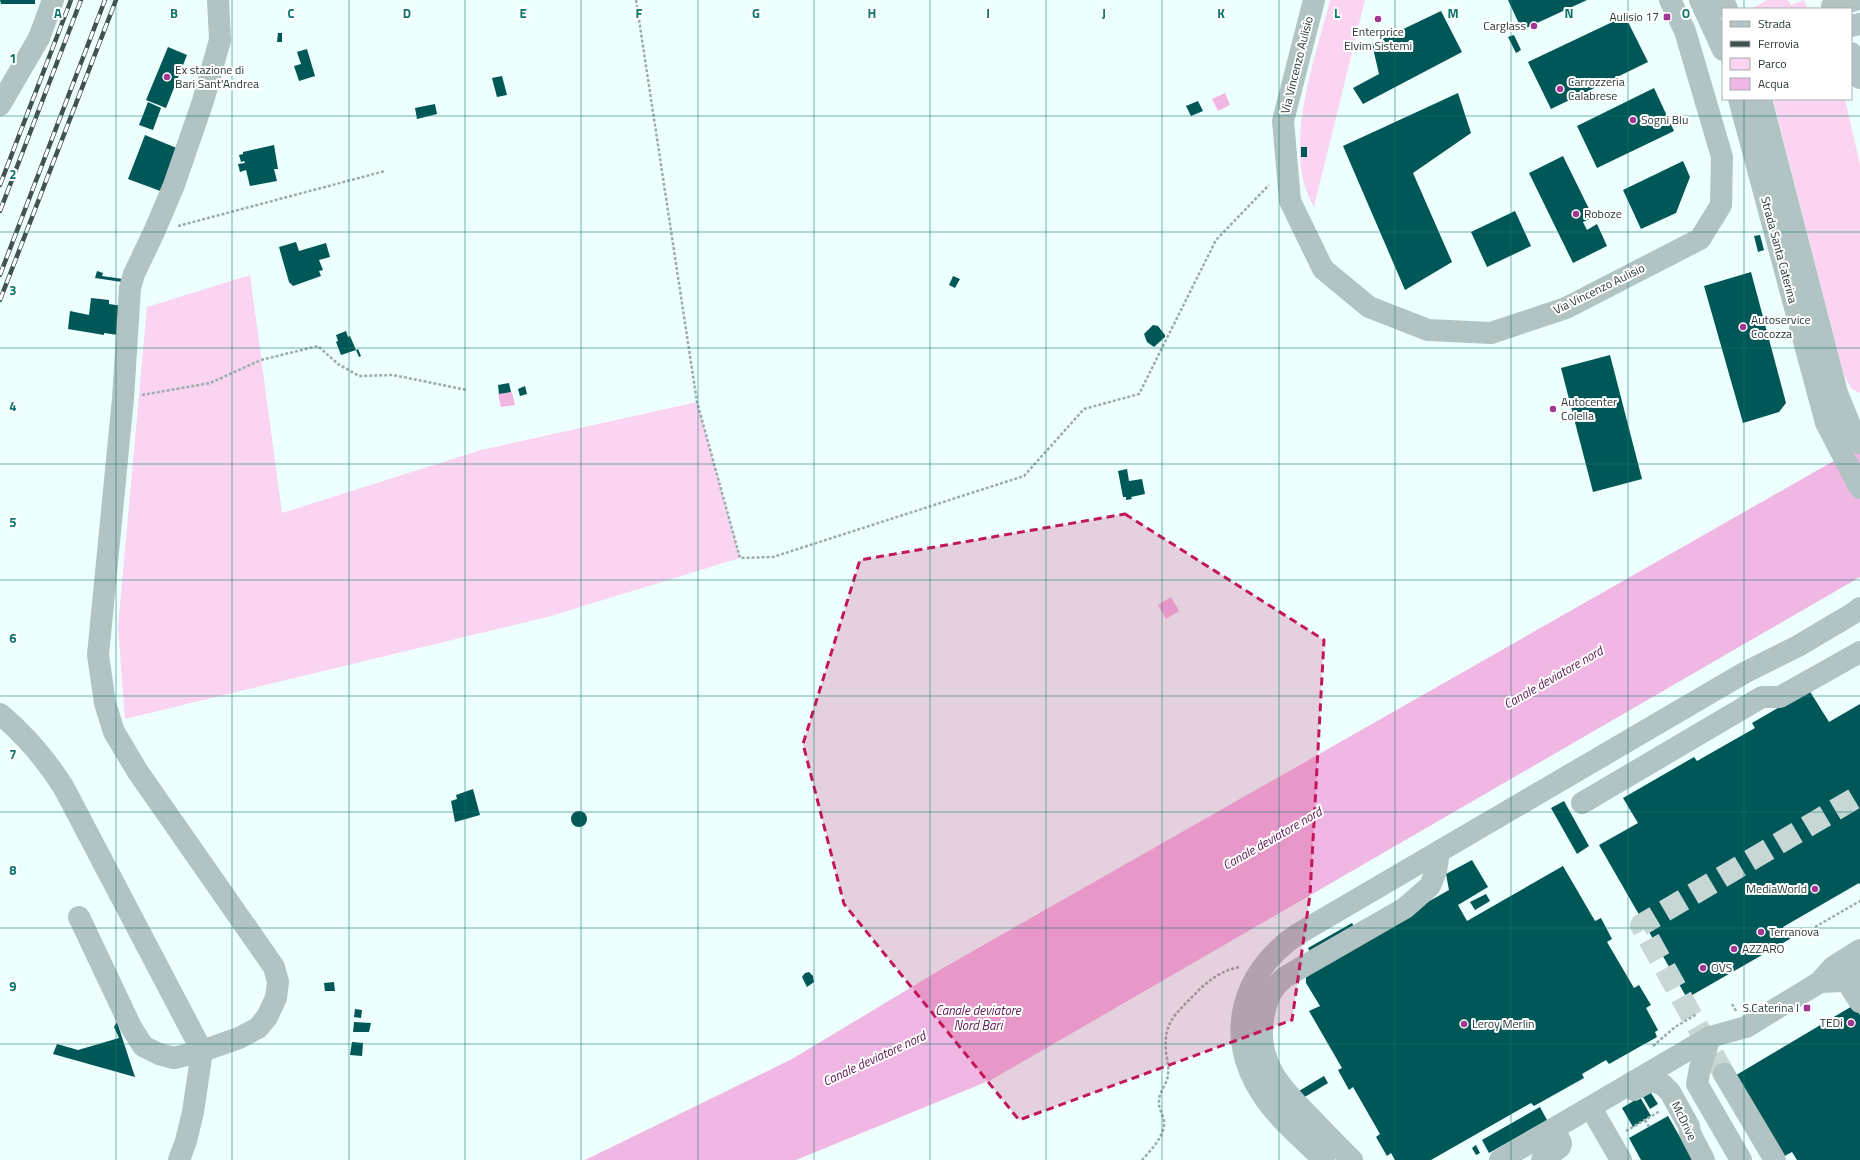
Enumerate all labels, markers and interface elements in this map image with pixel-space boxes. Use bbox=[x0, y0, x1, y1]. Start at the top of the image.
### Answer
text: A bbox=[54, 3, 62, 23]
text: B bbox=[170, 3, 178, 23]
text: C bbox=[287, 3, 295, 23]
text: D bbox=[403, 3, 411, 23]
text: E bbox=[519, 3, 527, 23]
text: F bbox=[636, 3, 643, 23]
text: G bbox=[752, 3, 760, 23]
text: H bbox=[868, 3, 876, 23]
text: I bbox=[986, 3, 990, 23]
text: J bbox=[1102, 3, 1106, 23]
text: K bbox=[1217, 3, 1225, 23]
text: L bbox=[1334, 3, 1340, 23]
text: M bbox=[1447, 3, 1459, 23]
text: N bbox=[1564, 3, 1574, 23]
text: O bbox=[1682, 3, 1690, 23]
place label: Aulisio 17 bbox=[1609, 7, 1659, 26]
legend bbox=[1722, 8, 1852, 100]
marker: Aulisio 17 bbox=[1662, 12, 1672, 22]
street label: Via Vincenzo Aulisio bbox=[1275, 14, 1318, 116]
marker: Enterprice Elvim Sistemi bbox=[1373, 14, 1383, 24]
text: Strada bbox=[1758, 14, 1791, 33]
place label: Carglass bbox=[1483, 16, 1526, 35]
marker: Carglass bbox=[1529, 21, 1539, 31]
place label: Enterprice Elvim Sistemi bbox=[1344, 22, 1412, 55]
text: Ferrovia bbox=[1758, 34, 1799, 53]
text: 1 bbox=[9, 48, 17, 68]
text: Parco bbox=[1758, 54, 1787, 73]
place label: Ex stazione di Bari Sant'Andrea bbox=[175, 60, 259, 93]
marker: Ex stazione di Bari Sant'Andrea bbox=[162, 72, 172, 82]
place label: Carrozzeria Calabrese bbox=[1568, 72, 1625, 105]
text: Acqua bbox=[1758, 74, 1789, 93]
marker: Carrozzeria Calabrese bbox=[1555, 84, 1565, 94]
place label: Sogni Blu bbox=[1641, 110, 1688, 129]
marker: Sogni Blu bbox=[1628, 115, 1638, 125]
text: 2 bbox=[9, 164, 17, 184]
street label: Strada Santa Caterina bbox=[1756, 194, 1803, 305]
place label: Roboze bbox=[1584, 204, 1622, 223]
marker: Roboze bbox=[1571, 209, 1581, 219]
street label: Via Vincenzo Aulisio bbox=[1550, 258, 1648, 319]
text: 3 bbox=[9, 280, 17, 300]
place label: Autoservice Cocozza bbox=[1751, 310, 1811, 343]
marker: Autoservice Cocozza bbox=[1738, 322, 1748, 332]
place label: Autocenter Colella bbox=[1561, 392, 1617, 425]
text: 4 bbox=[9, 396, 17, 416]
marker: Autocenter Colella bbox=[1548, 404, 1558, 414]
text: 5 bbox=[9, 512, 17, 532]
text: 6 bbox=[9, 628, 17, 648]
water label: Canale deviatore nord bbox=[1500, 640, 1608, 714]
text: 7 bbox=[9, 744, 17, 764]
water label: Canale deviatore nord bbox=[1219, 801, 1327, 875]
text: 8 bbox=[9, 860, 17, 880]
place label: MediaWorld bbox=[1746, 879, 1807, 898]
marker: MediaWorld bbox=[1810, 884, 1820, 894]
place label: Terranova bbox=[1769, 922, 1819, 941]
marker: Terranova bbox=[1756, 927, 1766, 937]
place label: AZZARO bbox=[1742, 939, 1785, 958]
marker: AZZARO bbox=[1729, 944, 1739, 954]
place label: OVS bbox=[1711, 958, 1732, 977]
marker: OVS bbox=[1698, 963, 1708, 973]
text: 9 bbox=[9, 976, 17, 996]
place label: S.Caterina I bbox=[1742, 998, 1799, 1017]
water label: Canale deviatore Nord Bari bbox=[935, 1000, 1022, 1035]
marker: S.Caterina I bbox=[1802, 1003, 1812, 1013]
place label: TEDi bbox=[1820, 1013, 1843, 1032]
place label: Leroy Merlin bbox=[1472, 1014, 1535, 1033]
marker: TEDi bbox=[1846, 1018, 1856, 1028]
marker: Leroy Merlin bbox=[1459, 1019, 1469, 1029]
water label: Canale deviatore nord bbox=[819, 1025, 930, 1091]
street label: McDrive bbox=[1667, 1098, 1702, 1144]

